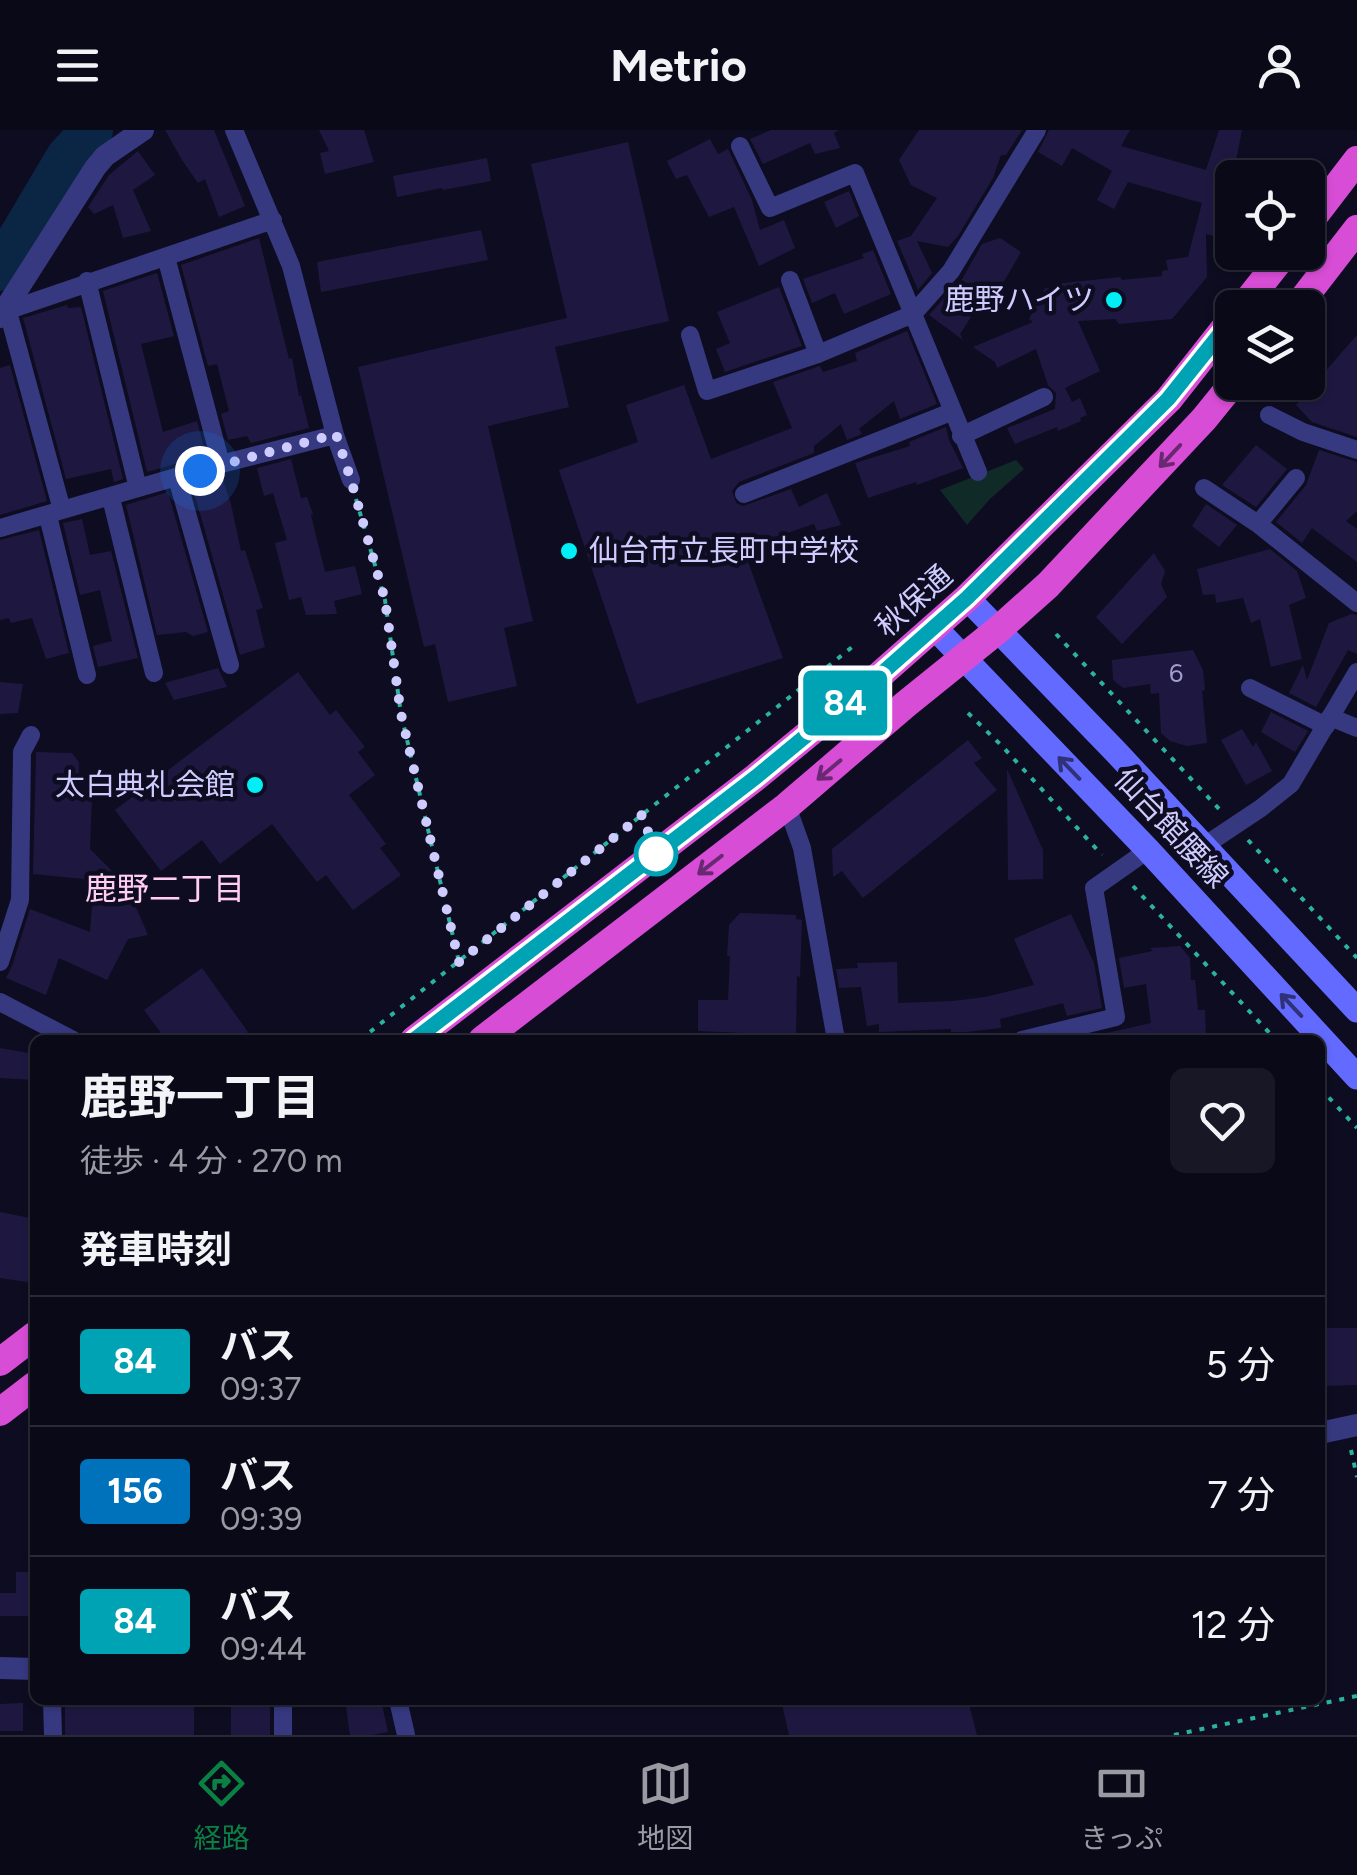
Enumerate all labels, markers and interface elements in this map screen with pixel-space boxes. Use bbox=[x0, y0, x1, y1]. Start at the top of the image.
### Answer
icon: menu bbox=[50, 38, 105, 93]
text: Metrio bbox=[610, 38, 747, 92]
icon: person bbox=[1252, 38, 1307, 93]
map controls bbox=[1215, 160, 1325, 400]
button: locate bbox=[1215, 160, 1325, 270]
place label: 鹿野ハイツ bbox=[945, 281, 1094, 318]
marker: 鹿野ハイツ bbox=[1103, 289, 1125, 311]
button: layers bbox=[1215, 290, 1325, 400]
one-way arrow bbox=[1158, 443, 1182, 467]
your location bbox=[175, 446, 225, 496]
place label: 仙台市立長町中学校 bbox=[589, 532, 859, 569]
marker: 仙台市立長町中学校 bbox=[558, 540, 580, 562]
street label: 秋保通 bbox=[868, 557, 959, 644]
house number: 6 bbox=[1169, 658, 1183, 688]
line badge: 84 bbox=[800, 670, 890, 736]
text: 84 bbox=[823, 682, 867, 724]
one-way arrow bbox=[1057, 756, 1081, 780]
one-way arrow bbox=[816, 759, 842, 781]
street label: 仙台館腰線 bbox=[1107, 760, 1236, 895]
place label: 太白典礼会館 bbox=[55, 766, 235, 803]
marker: 太白典礼会館 bbox=[244, 774, 266, 796]
unlabelled marker bbox=[635, 833, 677, 875]
one-way arrow bbox=[697, 854, 724, 875]
district label: 鹿野二丁目 bbox=[85, 870, 245, 908]
one-way arrow bbox=[1280, 993, 1303, 1018]
text: 鹿野一丁目 bbox=[80, 1068, 320, 1126]
button: heart bbox=[1170, 1068, 1275, 1173]
text: 徒歩 · 4 分 · 270 m bbox=[80, 1142, 342, 1180]
text: 発車時刻 bbox=[80, 1227, 232, 1273]
text: バス bbox=[220, 1323, 296, 1369]
text: 84 bbox=[113, 1340, 157, 1382]
text: 5 分 bbox=[1206, 1342, 1275, 1388]
text: 09:37 bbox=[220, 1370, 301, 1408]
text: バス bbox=[220, 1453, 296, 1499]
text: 156 bbox=[107, 1470, 163, 1512]
text: 7 分 bbox=[1207, 1472, 1275, 1518]
text: 09:39 bbox=[220, 1500, 302, 1538]
text: バス bbox=[220, 1583, 296, 1629]
text: 84 bbox=[113, 1600, 157, 1642]
text: 12 分 bbox=[1191, 1602, 1275, 1648]
text: 09:44 bbox=[220, 1630, 306, 1668]
tab: 経路 bbox=[194, 1756, 250, 1856]
tab: 地図 bbox=[637, 1756, 693, 1856]
tab: きっぷ bbox=[1080, 1756, 1163, 1856]

